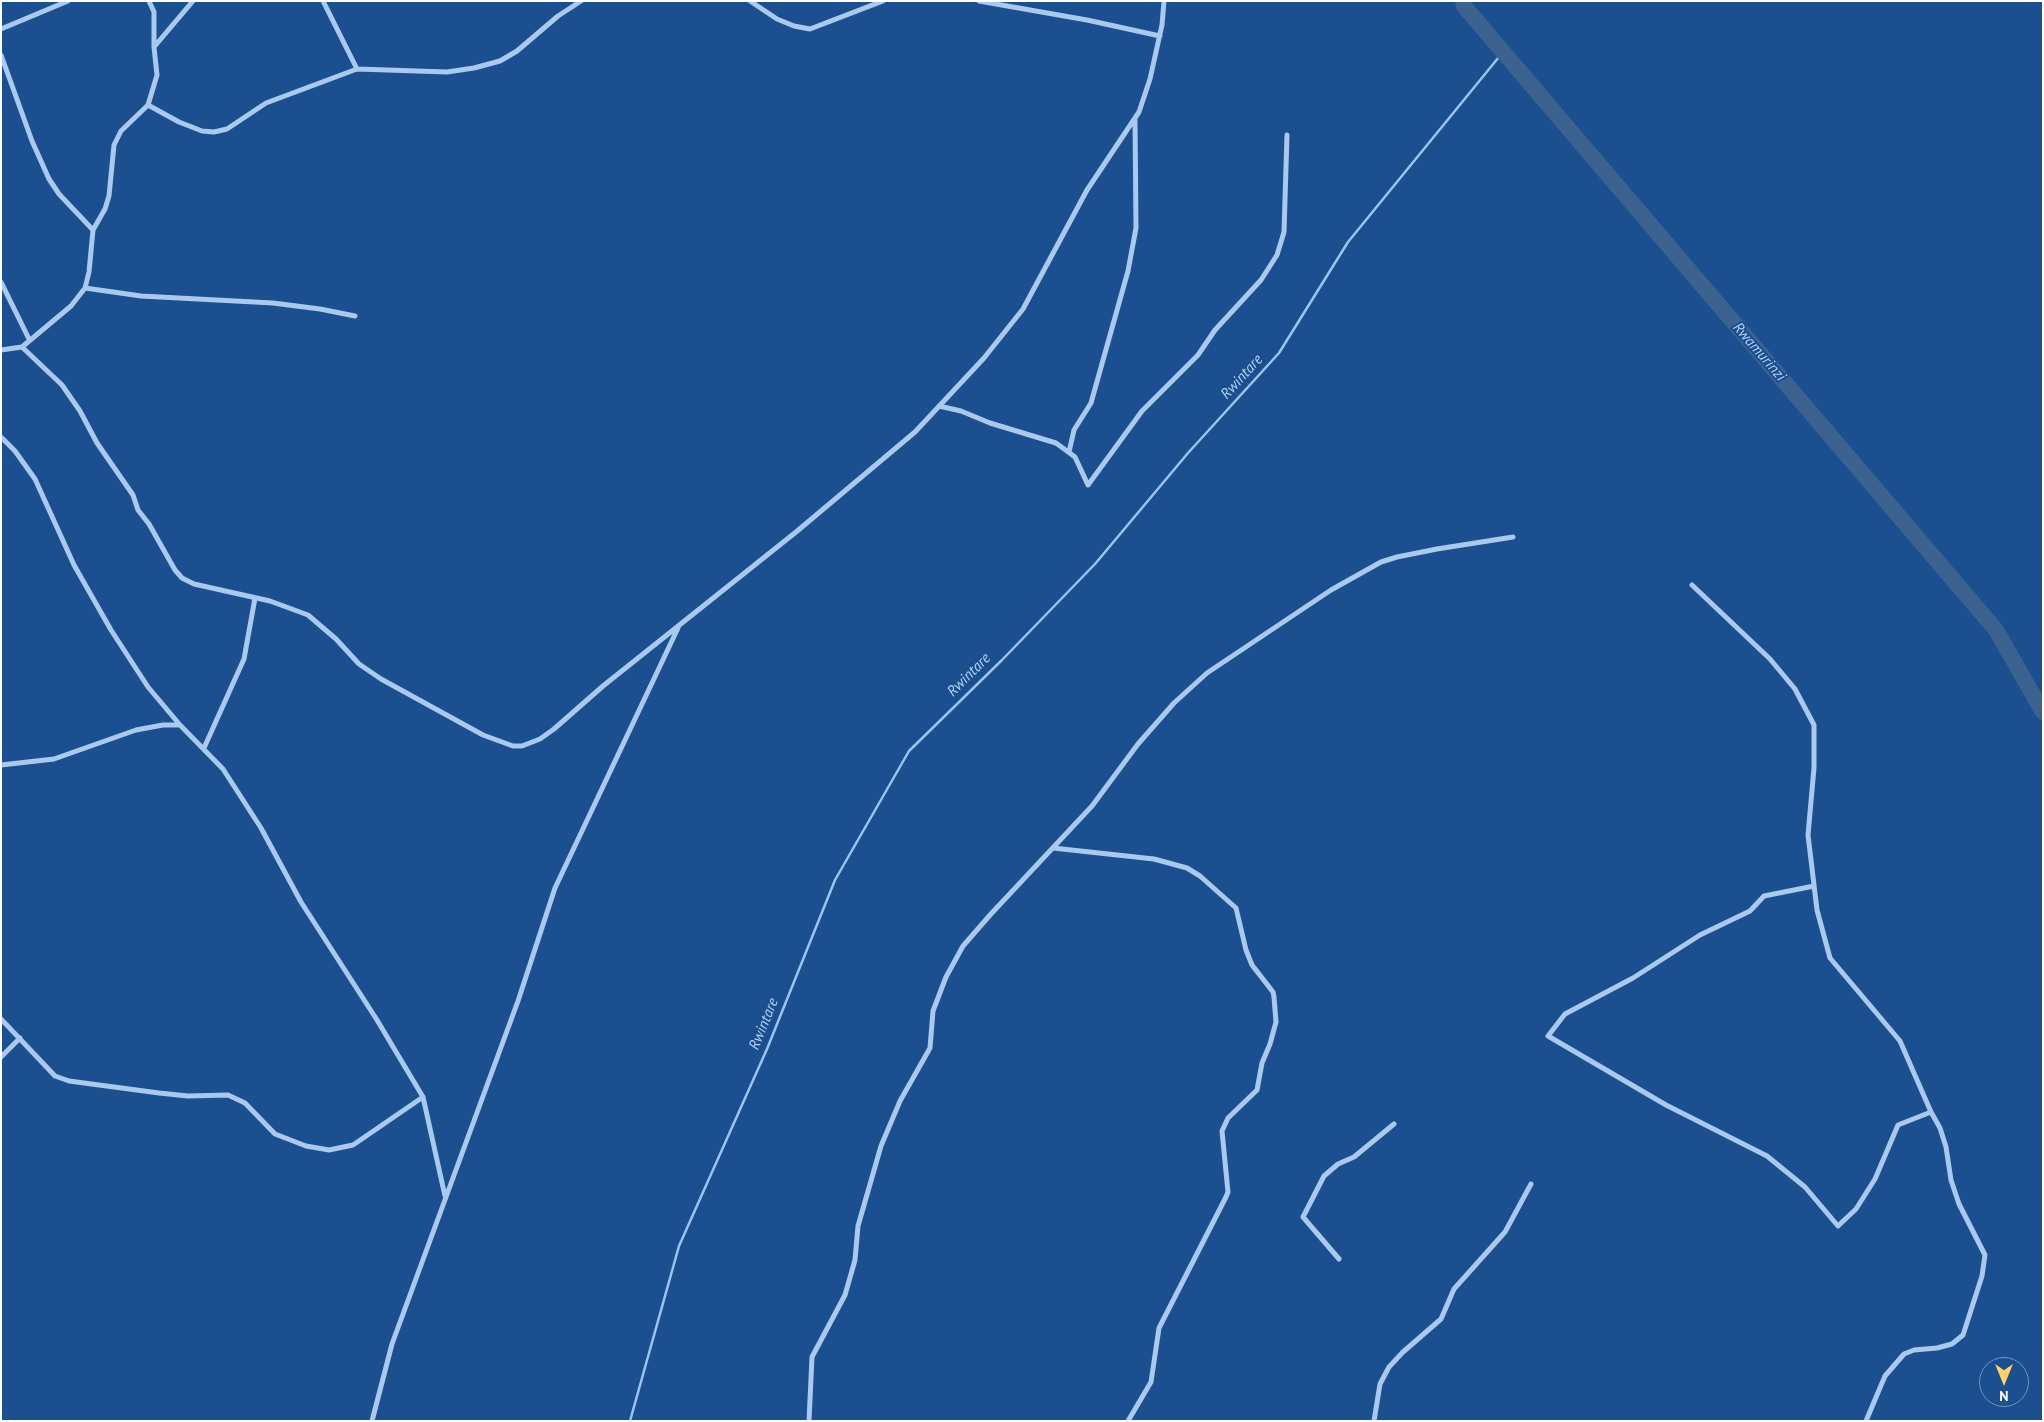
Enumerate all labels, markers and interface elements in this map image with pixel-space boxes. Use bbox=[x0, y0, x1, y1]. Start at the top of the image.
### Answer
water label: Rwamurinzi bbox=[1729, 319, 1789, 385]
water label: Rwintare bbox=[1217, 351, 1267, 403]
water label: Rwintare bbox=[944, 650, 994, 700]
water label: Rwintare bbox=[746, 996, 782, 1052]
north arrow bbox=[1979, 1357, 2029, 1407]
text: N bbox=[1999, 1387, 2009, 1405]

